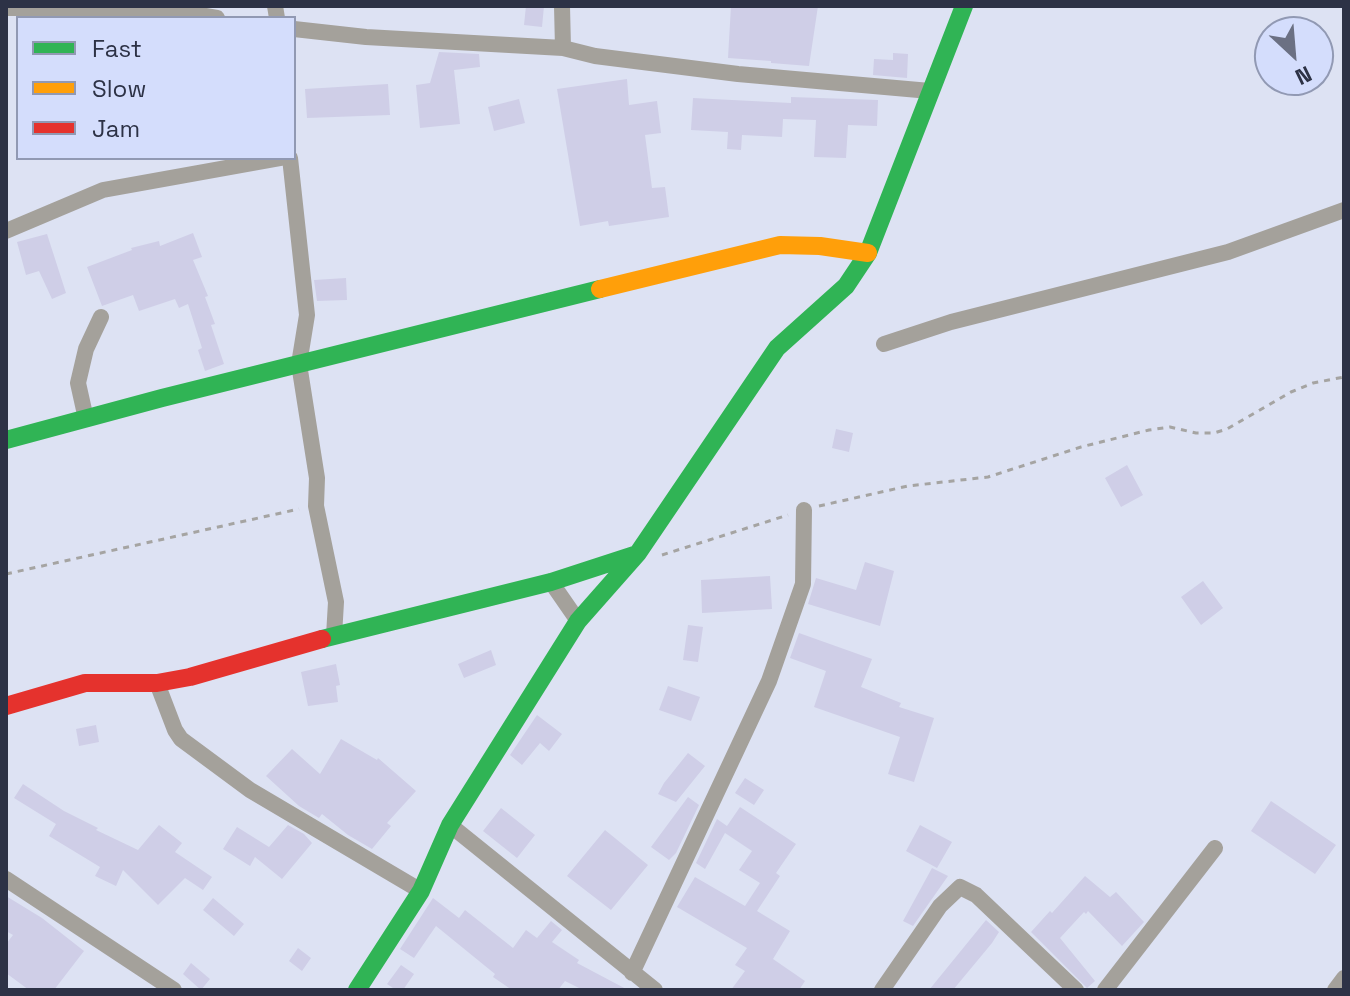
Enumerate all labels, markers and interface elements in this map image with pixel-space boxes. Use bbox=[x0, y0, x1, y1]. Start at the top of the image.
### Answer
legend bbox=[16, 16, 296, 160]
north arrow bbox=[1254, 16, 1334, 96]
text: Fast bbox=[92, 33, 142, 64]
text: N bbox=[1291, 60, 1316, 92]
text: Slow bbox=[92, 73, 146, 104]
text: Jam bbox=[92, 113, 140, 144]

